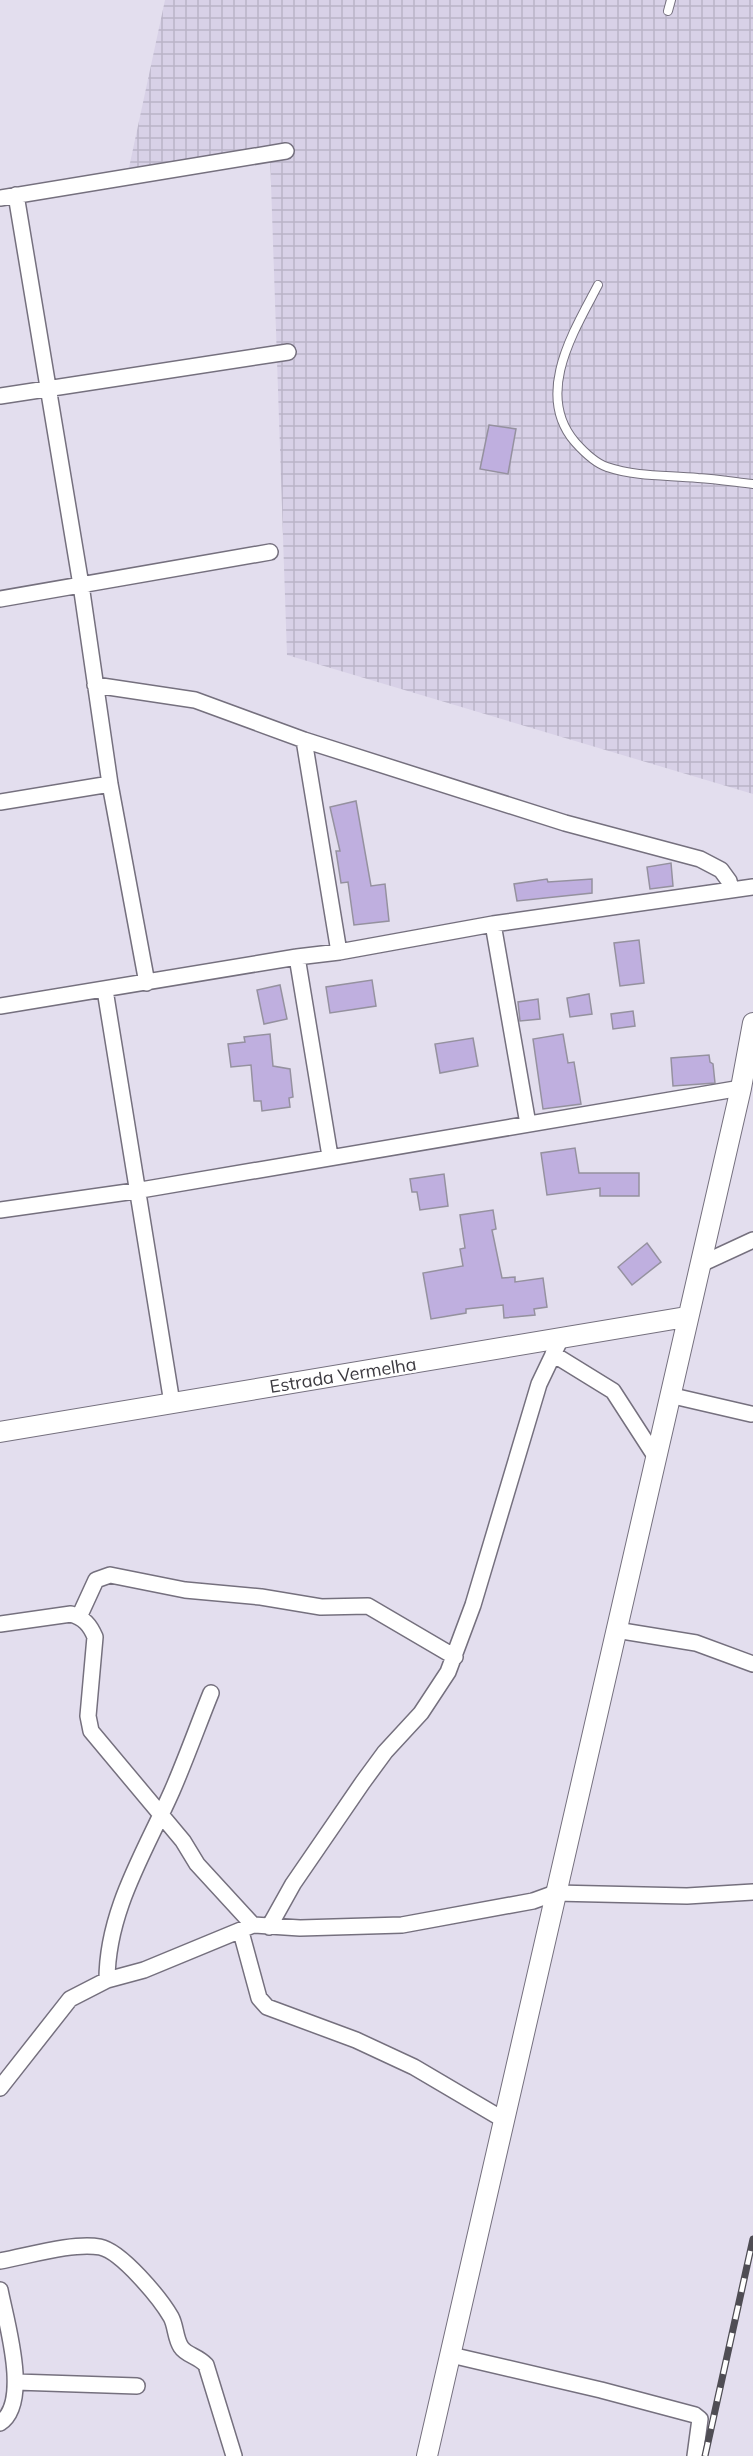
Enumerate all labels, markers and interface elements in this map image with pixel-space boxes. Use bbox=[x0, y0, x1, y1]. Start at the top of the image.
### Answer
street label: Estrada Vermelha bbox=[268, 1352, 418, 1398]

